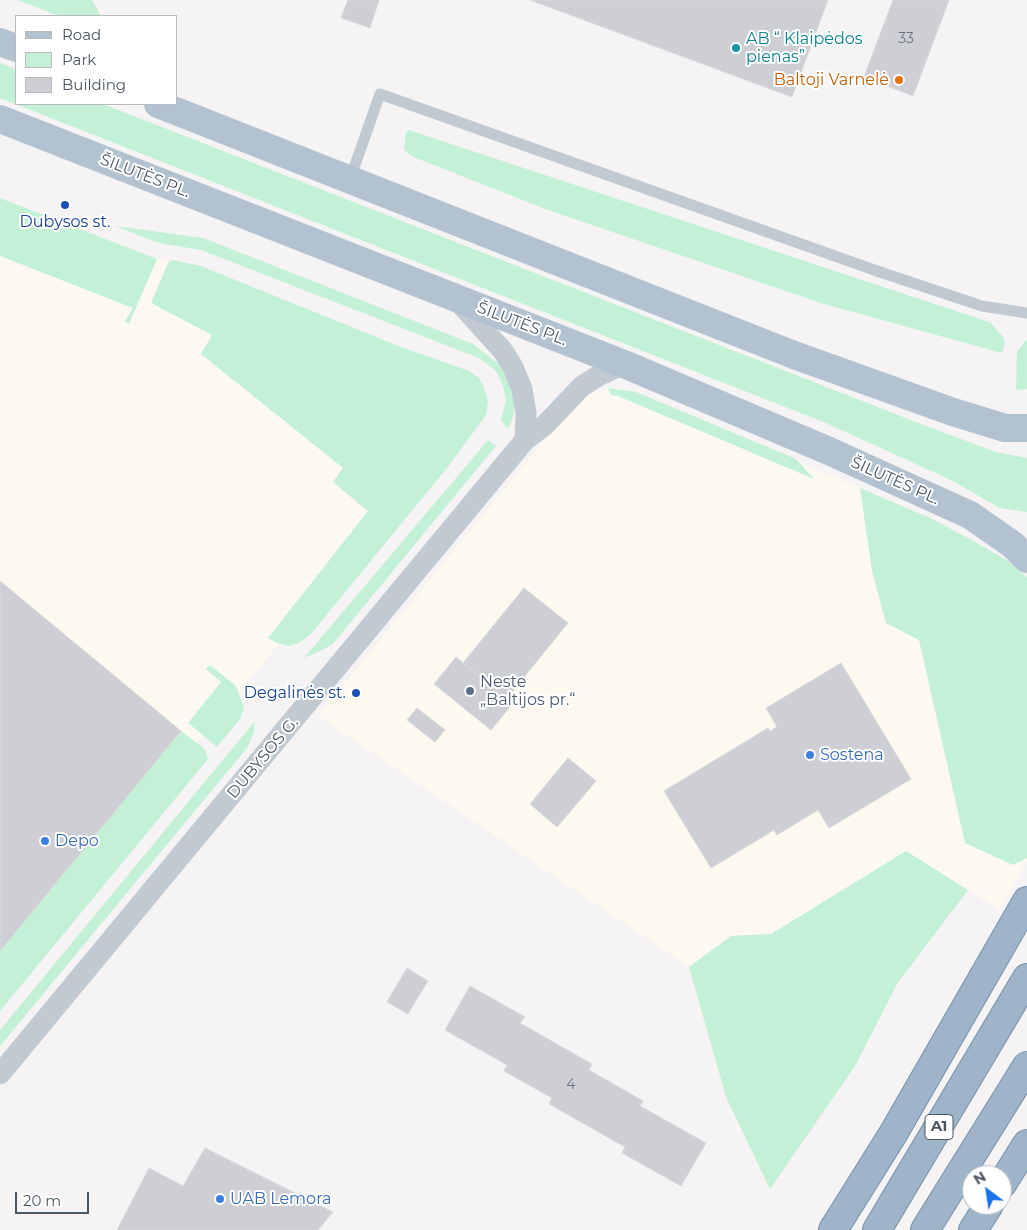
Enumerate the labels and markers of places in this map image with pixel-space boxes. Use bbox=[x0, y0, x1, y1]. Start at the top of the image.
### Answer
place label: AB “ Klaipėdos pienas” bbox=[746, 29, 863, 67]
marker: AB “ Klaipėdos pienas” bbox=[730, 42, 742, 54]
place label: Baltoji Varnelė bbox=[774, 70, 889, 90]
marker: Baltoji Varnelė bbox=[893, 74, 905, 86]
marker: Dubysos st. bbox=[59, 199, 71, 211]
place label: Dubysos st. bbox=[20, 212, 110, 232]
place label: Neste „Baltijos pr.“ bbox=[480, 672, 575, 710]
place label: Degalinės st. bbox=[244, 683, 346, 703]
marker: Neste „Baltijos pr.“ bbox=[464, 685, 476, 697]
marker: Degalinės st. bbox=[350, 687, 362, 699]
place label: Sostena bbox=[820, 745, 884, 765]
marker: Sostena bbox=[804, 749, 816, 761]
place label: Depo bbox=[55, 831, 99, 851]
marker: Depo bbox=[39, 835, 51, 847]
place label: UAB Lemora bbox=[230, 1189, 331, 1209]
marker: UAB Lemora bbox=[214, 1193, 226, 1205]

